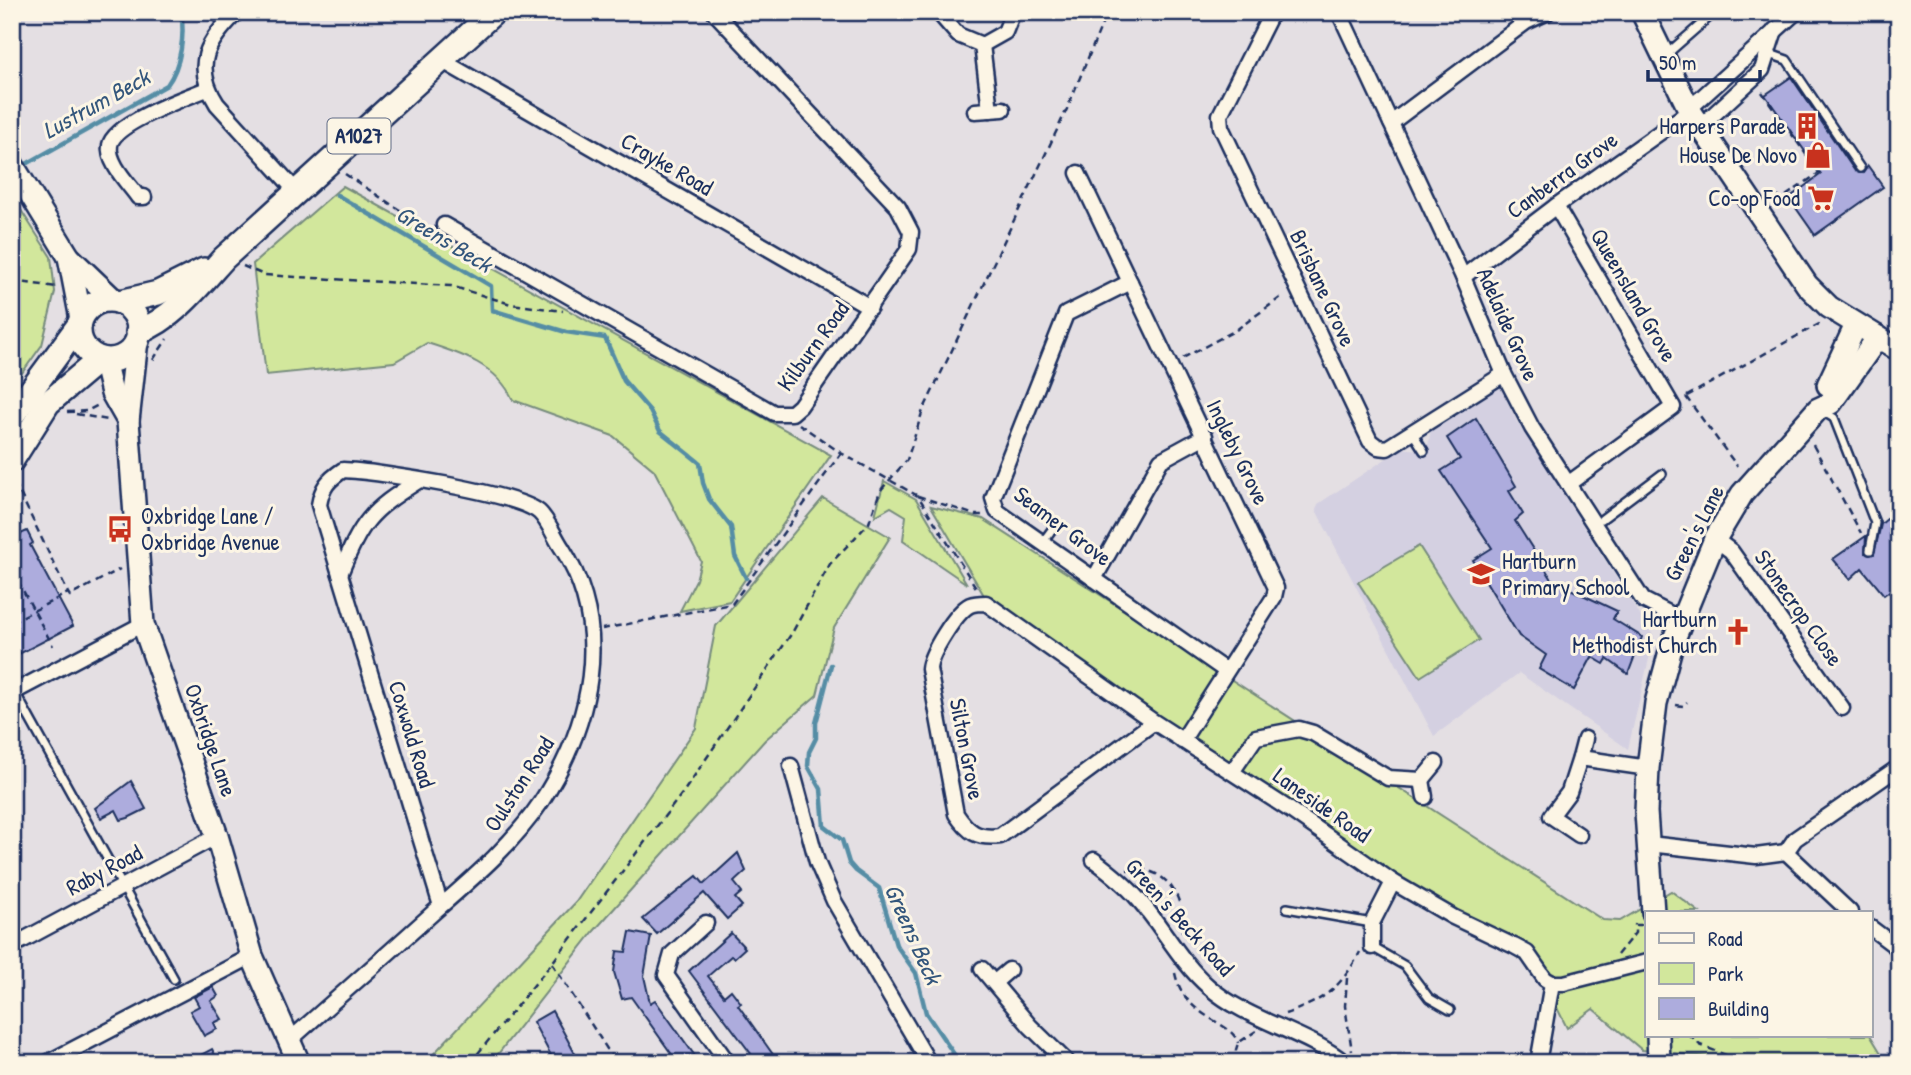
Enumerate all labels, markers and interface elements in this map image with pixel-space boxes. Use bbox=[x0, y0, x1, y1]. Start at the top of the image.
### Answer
scale bar bbox=[1648, 38, 1760, 82]
text: 50 m bbox=[1659, 48, 1696, 77]
water label: Lustrum Beck bbox=[36, 60, 157, 146]
place label: Harpers Parade bbox=[1659, 110, 1786, 141]
building icon: Harpers Parade bbox=[1792, 111, 1822, 141]
road number: A1027 bbox=[328, 118, 390, 154]
street label: Canberra Grove bbox=[1500, 124, 1623, 225]
street label: Crayke Road bbox=[615, 125, 719, 202]
place label: House De Novo bbox=[1679, 139, 1797, 170]
shop icon: House De Novo bbox=[1803, 140, 1833, 170]
place label: Co-op Food bbox=[1708, 182, 1800, 213]
supermarket icon: Co-op Food bbox=[1806, 183, 1836, 213]
water label: Greens Beck bbox=[391, 197, 500, 280]
street label: Queensland Grove bbox=[1584, 222, 1685, 367]
street label: Brisbane Grove bbox=[1283, 224, 1364, 351]
street label: Adelaide Grove bbox=[1470, 262, 1547, 385]
street label: Kilburn Road bbox=[769, 294, 856, 397]
street label: Ingleby Grove bbox=[1200, 394, 1277, 510]
street label: Seamer Grove bbox=[1008, 479, 1119, 573]
street label: Green's Lane bbox=[1656, 480, 1731, 586]
place label: Oxbridge Lane / Oxbridge Avenue bbox=[141, 500, 280, 557]
bus stop icon: Oxbridge Lane / Oxbridge Avenue bbox=[105, 514, 135, 544]
street label: Stonecrop Close bbox=[1748, 543, 1851, 672]
place label: Hartburn Primary School bbox=[1502, 545, 1630, 602]
school or university icon: Hartburn Primary School bbox=[1466, 559, 1496, 589]
place label: Hartburn Methodist Church bbox=[1572, 603, 1717, 660]
church icon: Hartburn Methodist Church bbox=[1723, 617, 1753, 647]
street label: Coxwold Road bbox=[382, 677, 443, 791]
street label: Oxbridge Lane bbox=[178, 679, 245, 800]
street label: Silton Grove bbox=[943, 696, 992, 802]
street label: Oulston Road bbox=[476, 730, 561, 837]
street label: Laneside Road bbox=[1267, 760, 1377, 849]
street label: Raby Road bbox=[60, 837, 147, 902]
street label: Green's Beck Road bbox=[1119, 851, 1242, 982]
water label: Greens Beck bbox=[878, 878, 951, 991]
legend bbox=[1645, 911, 1872, 1036]
text: Road bbox=[1708, 924, 1742, 953]
text: Park bbox=[1708, 959, 1743, 988]
text: Building bbox=[1708, 994, 1769, 1023]

